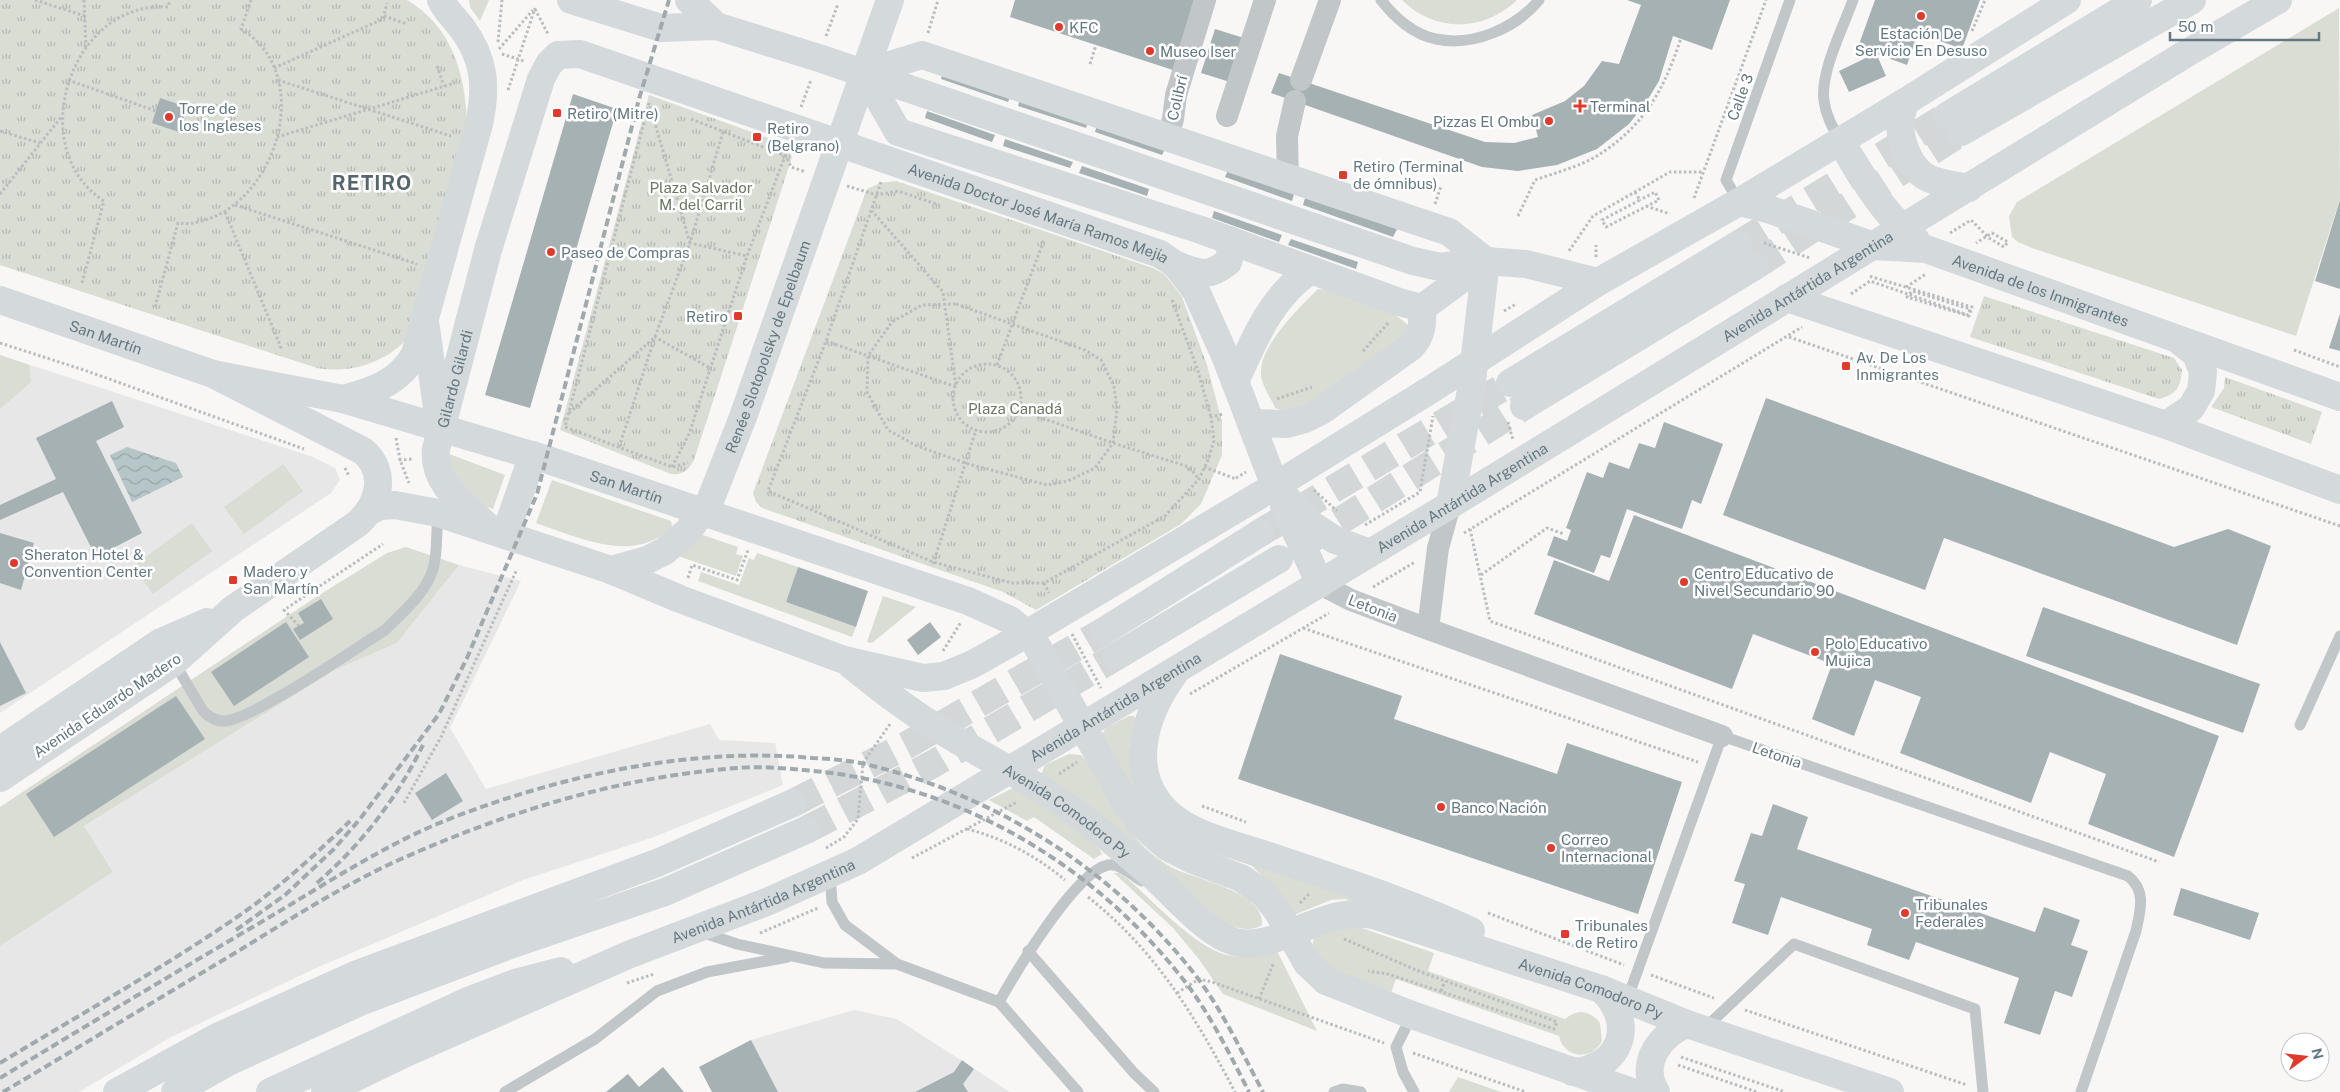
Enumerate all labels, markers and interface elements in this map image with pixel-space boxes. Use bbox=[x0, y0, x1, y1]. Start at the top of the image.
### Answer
marker: Estación De Servicio En Desuso bbox=[1915, 10, 1927, 22]
scale bar bbox=[2170, 10, 2319, 42]
text: 50 m bbox=[2178, 18, 2213, 35]
place label: KFC bbox=[1069, 19, 1098, 36]
marker: KFC bbox=[1053, 21, 1065, 33]
place label: Estación De Servicio En Desuso bbox=[1855, 25, 1987, 59]
place label: Museo Iser bbox=[1160, 43, 1236, 60]
marker: Museo Iser bbox=[1144, 45, 1156, 57]
street label: Calle 3 bbox=[1724, 71, 1756, 123]
street label: Colibrí bbox=[1164, 74, 1190, 122]
place label: Terminal bbox=[1590, 98, 1650, 115]
place label: Torre de los Ingleses bbox=[179, 100, 261, 134]
marker: Terminal bbox=[1574, 100, 1586, 112]
place label: Retiro (Mitre) bbox=[567, 105, 659, 122]
marker: Retiro (Mitre) bbox=[551, 107, 563, 119]
marker: Torre de los Ingleses bbox=[163, 111, 175, 123]
place label: Pizzas El Ombu bbox=[1433, 113, 1539, 130]
marker: Pizzas El Ombu bbox=[1543, 115, 1555, 127]
place label: Retiro (Belgrano) bbox=[767, 120, 840, 154]
marker: Retiro (Belgrano) bbox=[751, 131, 763, 143]
place label: Retiro (Terminal de ómnibus) bbox=[1353, 158, 1463, 192]
street label: Avenida Doctor José María Ramos Mejía bbox=[906, 159, 1172, 266]
marker: Retiro (Terminal de ómnibus) bbox=[1337, 169, 1349, 181]
district label: RETIRO bbox=[332, 171, 412, 195]
park label: Plaza Salvador M. del Carril bbox=[649, 179, 753, 213]
street label: Avenida Antártida Argentina bbox=[1719, 227, 1896, 345]
street label: Renée Slotopolsky de Epelbaum bbox=[721, 238, 813, 455]
place label: Paseo de Compras bbox=[561, 244, 690, 261]
marker: Paseo de Compras bbox=[545, 246, 557, 258]
street label: Avenida de los Inmigrantes bbox=[1950, 251, 2131, 329]
place label: Retiro bbox=[686, 308, 728, 325]
marker: Retiro bbox=[732, 310, 744, 322]
street label: San Martín bbox=[67, 316, 144, 357]
street label: Gilardo Gilardi bbox=[433, 328, 475, 430]
place label: Av. De Los Inmigrantes bbox=[1856, 349, 1939, 383]
marker: Av. De Los Inmigrantes bbox=[1840, 360, 1852, 372]
park label: Plaza Canadá bbox=[968, 400, 1062, 417]
street label: Avenida Antártida Argentina bbox=[1373, 439, 1550, 556]
street label: San Martín bbox=[588, 466, 665, 506]
place label: Sheraton Hotel & Convention Center bbox=[24, 546, 153, 580]
marker: Sheraton Hotel & Convention Center bbox=[8, 557, 20, 569]
place label: Madero y San Martín bbox=[243, 563, 319, 597]
place label: Centro Educativo de Nivel Secundario 90 bbox=[1694, 565, 1835, 599]
marker: Madero y San Martín bbox=[227, 574, 239, 586]
marker: Centro Educativo de Nivel Secundario 90 bbox=[1678, 576, 1690, 588]
street label: Letonia bbox=[1346, 591, 1400, 625]
place label: Polo Educativo Mujica bbox=[1825, 635, 1927, 669]
marker: Polo Educativo Mujica bbox=[1809, 646, 1821, 658]
street label: Avenida Antártida Argentina bbox=[1026, 648, 1204, 765]
street label: Avenida Eduardo Madero bbox=[30, 649, 184, 761]
street label: Letonia bbox=[1750, 739, 1804, 771]
street label: Avenida Comodoro Py bbox=[1000, 760, 1134, 861]
place label: Banco Nación bbox=[1451, 799, 1547, 816]
marker: Banco Nación bbox=[1435, 801, 1447, 813]
place label: Correo Internacional bbox=[1561, 831, 1652, 865]
marker: Correo Internacional bbox=[1545, 842, 1557, 854]
street label: Avenida Antártida Argentina bbox=[669, 855, 857, 946]
place label: Tribunales Federales bbox=[1915, 896, 1988, 930]
marker: Tribunales Federales bbox=[1899, 907, 1911, 919]
place label: Tribunales de Retiro bbox=[1575, 917, 1648, 951]
marker: Tribunales de Retiro bbox=[1559, 928, 1571, 940]
street label: Avenida Comodoro Py bbox=[1516, 954, 1666, 1022]
north arrow bbox=[2280, 1032, 2330, 1082]
text: N bbox=[2308, 1046, 2327, 1061]

